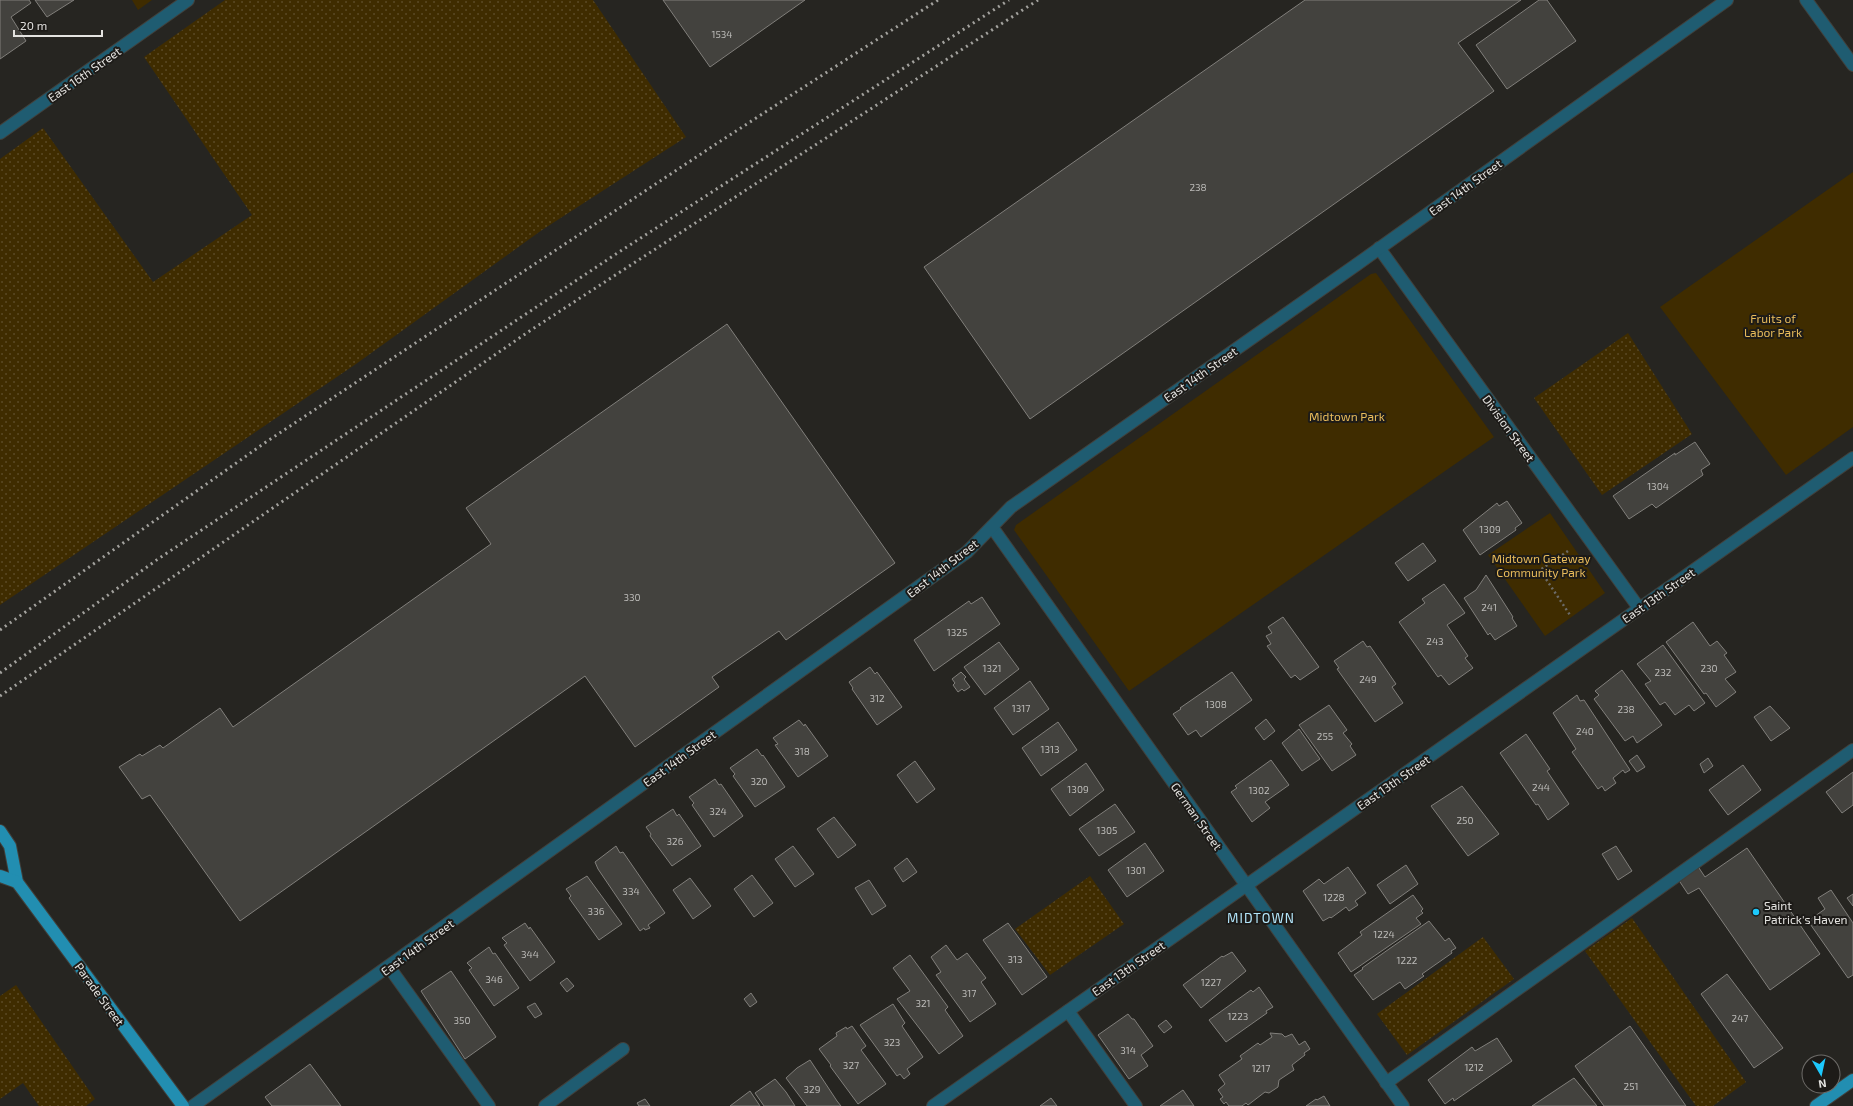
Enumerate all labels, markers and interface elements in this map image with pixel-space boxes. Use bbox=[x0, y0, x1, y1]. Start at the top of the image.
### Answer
scale bar bbox=[14, 12, 102, 38]
text: 20 m bbox=[20, 18, 47, 32]
house number: 1534 bbox=[711, 28, 733, 40]
street label: East 16th Street bbox=[45, 43, 124, 104]
street label: East 14th Street bbox=[1426, 156, 1504, 218]
house number: 238 bbox=[1189, 181, 1207, 193]
park label: Fruits of Labor Park bbox=[1744, 311, 1802, 339]
street label: East 14th Street bbox=[1161, 343, 1240, 405]
street label: Division Street bbox=[1480, 392, 1538, 464]
park label: Midtown Park bbox=[1309, 409, 1385, 423]
house number: 1304 bbox=[1647, 480, 1669, 492]
house number: 1309 bbox=[1479, 523, 1501, 535]
street label: East 14th Street bbox=[904, 536, 981, 600]
park label: Midtown Gateway Community Park bbox=[1491, 551, 1591, 579]
street label: East 13th Street bbox=[1619, 564, 1697, 625]
house number: 330 bbox=[623, 591, 641, 603]
house number: 241 bbox=[1481, 601, 1497, 613]
house number: 1325 bbox=[947, 626, 967, 638]
house number: 243 bbox=[1426, 635, 1444, 647]
house number: 1321 bbox=[982, 662, 1002, 674]
house number: 230 bbox=[1700, 662, 1718, 674]
house number: 232 bbox=[1655, 666, 1672, 678]
house number: 249 bbox=[1359, 673, 1377, 685]
house number: 312 bbox=[869, 692, 885, 704]
house number: 1308 bbox=[1205, 698, 1227, 710]
house number: 1317 bbox=[1012, 702, 1030, 714]
house number: 238 bbox=[1617, 703, 1635, 715]
house number: 240 bbox=[1576, 725, 1594, 737]
street label: East 14th Street bbox=[640, 727, 718, 789]
house number: 255 bbox=[1317, 730, 1333, 742]
house number: 1313 bbox=[1040, 743, 1060, 755]
house number: 318 bbox=[794, 745, 810, 757]
street label: East 13th Street bbox=[1354, 751, 1432, 812]
house number: 320 bbox=[750, 775, 768, 787]
street label: German Street bbox=[1169, 780, 1226, 853]
house number: 244 bbox=[1532, 781, 1550, 793]
house number: 1309 bbox=[1067, 783, 1089, 795]
house number: 1302 bbox=[1248, 784, 1270, 796]
house number: 324 bbox=[709, 805, 727, 817]
house number: 250 bbox=[1456, 814, 1474, 826]
house number: 1305 bbox=[1097, 824, 1117, 836]
house number: 326 bbox=[667, 835, 684, 847]
house number: 1301 bbox=[1126, 864, 1146, 876]
house number: 334 bbox=[622, 885, 640, 897]
house number: 1228 bbox=[1323, 891, 1345, 903]
place label: Saint Patrick's Haven bbox=[1764, 898, 1848, 926]
house number: 336 bbox=[588, 905, 605, 917]
marker: Saint Patrick's Haven bbox=[1751, 907, 1761, 917]
district label: MIDTOWN bbox=[1227, 910, 1295, 926]
street label: East 14th Street bbox=[378, 916, 456, 978]
house number: 1224 bbox=[1373, 928, 1395, 940]
street label: East 13th Street bbox=[1089, 937, 1167, 998]
house number: 344 bbox=[521, 948, 539, 960]
house number: 313 bbox=[1007, 953, 1023, 965]
house number: 1222 bbox=[1397, 954, 1418, 966]
street label: Parade Street bbox=[72, 960, 128, 1029]
house number: 346 bbox=[485, 973, 503, 985]
house number: 1227 bbox=[1201, 976, 1221, 988]
house number: 317 bbox=[962, 987, 976, 999]
house number: 321 bbox=[915, 997, 931, 1009]
house number: 1223 bbox=[1228, 1010, 1248, 1022]
house number: 247 bbox=[1732, 1012, 1748, 1024]
house number: 350 bbox=[454, 1014, 470, 1026]
house number: 323 bbox=[884, 1036, 900, 1048]
house number: 314 bbox=[1120, 1044, 1136, 1056]
north arrow bbox=[1801, 1054, 1841, 1094]
house number: 327 bbox=[843, 1059, 859, 1071]
house number: 1212 bbox=[1464, 1061, 1484, 1073]
house number: 1217 bbox=[1252, 1062, 1270, 1074]
text: N bbox=[1818, 1077, 1828, 1091]
house number: 251 bbox=[1624, 1080, 1638, 1092]
house number: 329 bbox=[804, 1083, 821, 1095]

